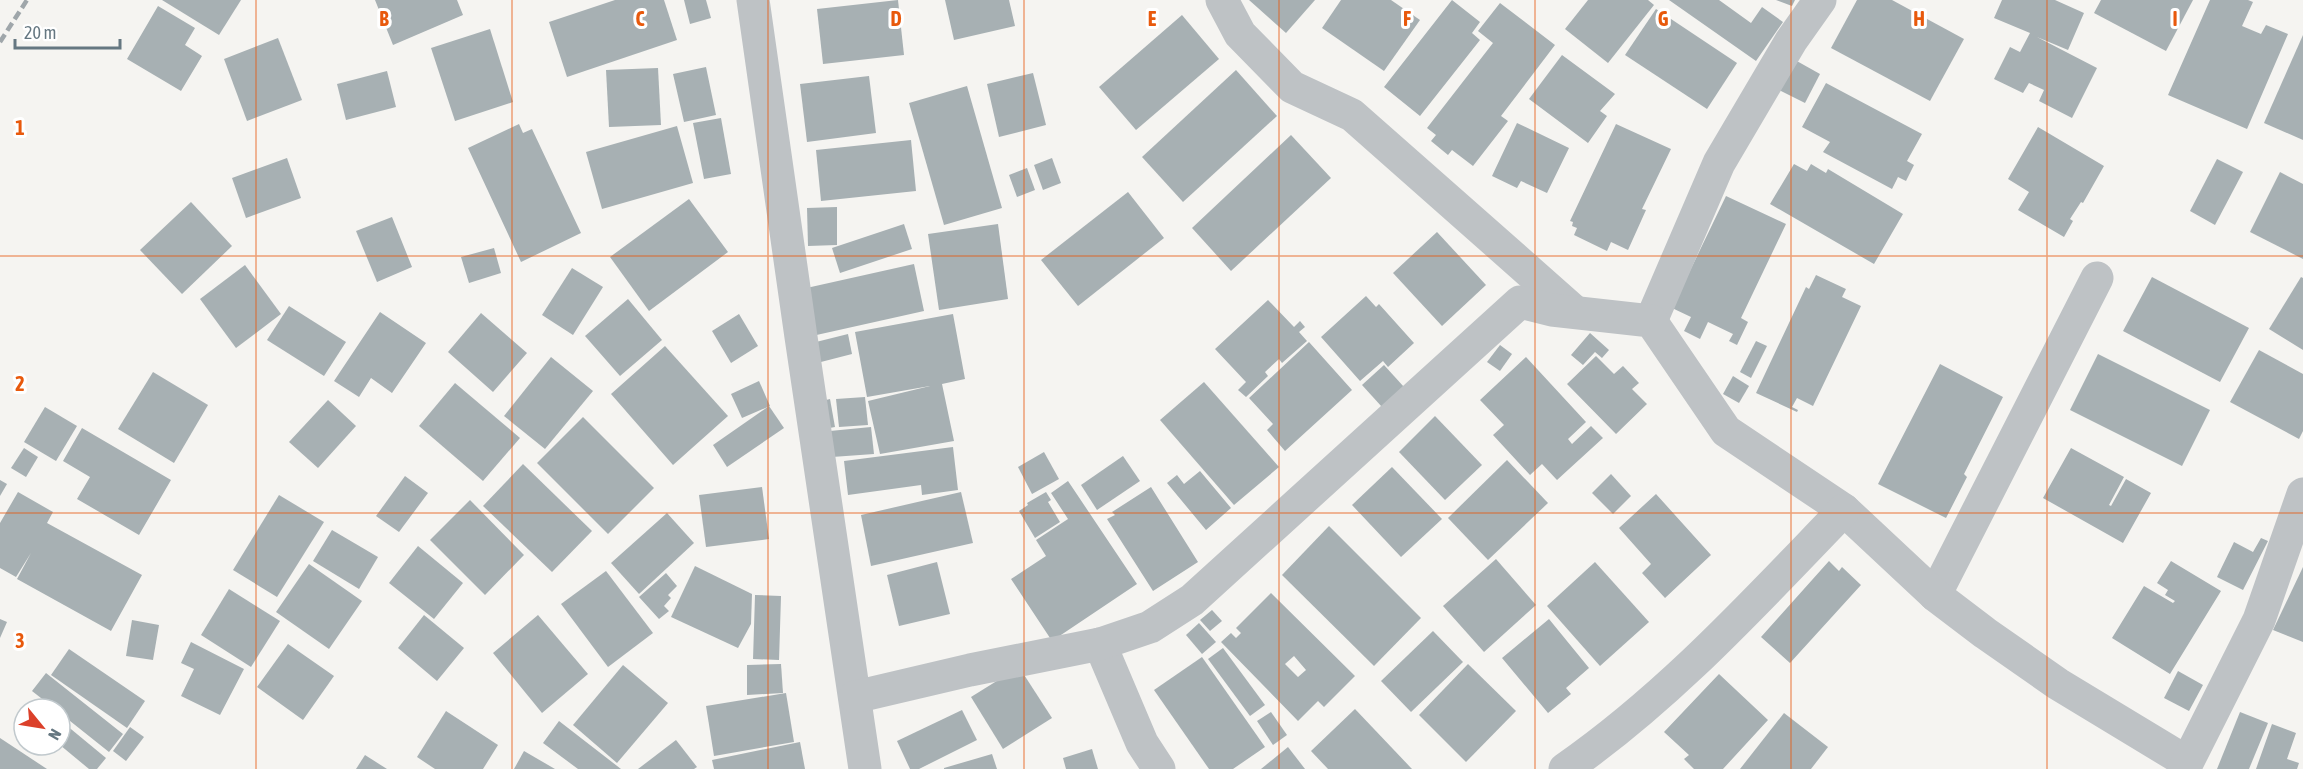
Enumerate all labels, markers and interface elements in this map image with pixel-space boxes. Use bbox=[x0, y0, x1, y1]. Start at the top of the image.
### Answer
text: B bbox=[379, 7, 389, 30]
text: C bbox=[636, 7, 645, 30]
text: D bbox=[890, 7, 902, 30]
text: E bbox=[1148, 7, 1157, 30]
text: F bbox=[1403, 7, 1411, 30]
text: G bbox=[1658, 7, 1669, 30]
text: H bbox=[1913, 7, 1925, 30]
text: I bbox=[2172, 7, 2178, 30]
scale bar bbox=[15, 12, 120, 50]
text: 20 m bbox=[24, 22, 56, 43]
text: 1 bbox=[15, 116, 25, 139]
text: 2 bbox=[15, 372, 25, 395]
text: 3 bbox=[15, 629, 25, 652]
north arrow bbox=[12, 697, 72, 757]
text: N bbox=[45, 726, 65, 743]

